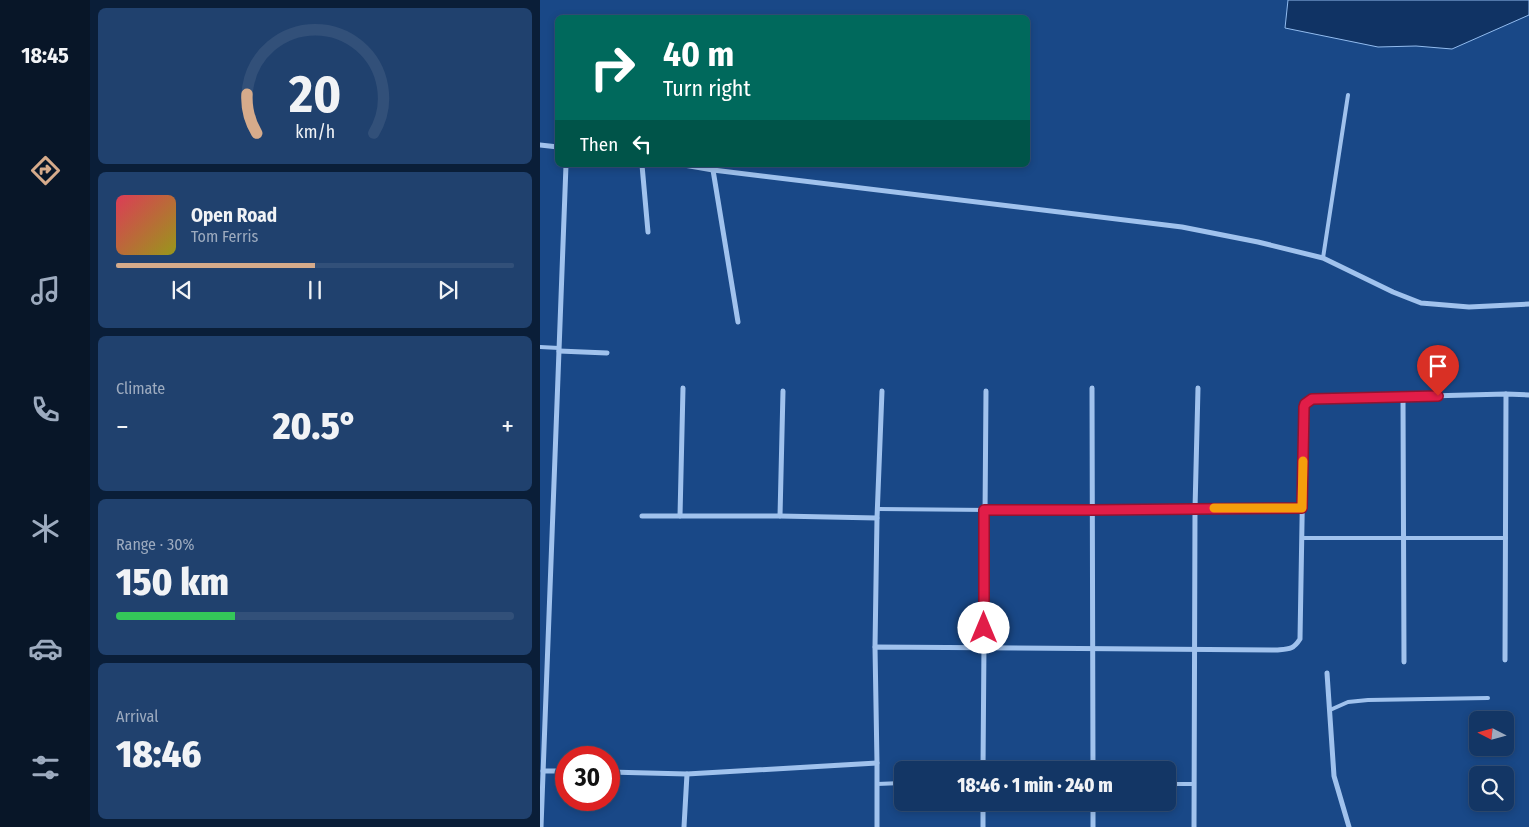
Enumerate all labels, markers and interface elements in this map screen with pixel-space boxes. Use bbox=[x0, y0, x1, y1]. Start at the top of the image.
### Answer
text: 40 m bbox=[663, 33, 734, 75]
icon: right bbox=[580, 35, 645, 100]
text: 18:45 bbox=[21, 42, 69, 69]
text: 20 bbox=[288, 63, 341, 126]
text: Turn right bbox=[663, 75, 751, 102]
text: km/h bbox=[295, 121, 335, 143]
icon: left bbox=[628, 130, 656, 158]
text: Then bbox=[580, 133, 618, 156]
icon: directions bbox=[28, 153, 63, 188]
text: Open Road bbox=[191, 204, 277, 227]
text: Tom Ferris bbox=[191, 227, 258, 246]
icon: music bbox=[28, 273, 63, 308]
icon: previous bbox=[168, 276, 196, 304]
icon: pause bbox=[301, 276, 329, 304]
icon: next bbox=[434, 276, 462, 304]
pin bbox=[1417, 345, 1459, 396]
icon: arrive bbox=[1424, 352, 1452, 380]
text: Climate bbox=[116, 379, 165, 398]
icon: phone bbox=[28, 392, 63, 427]
text: 20.5° bbox=[273, 403, 357, 449]
text: − bbox=[116, 410, 129, 443]
text: + bbox=[501, 410, 514, 443]
icon: climate bbox=[28, 511, 63, 546]
text: Range · 30% bbox=[116, 535, 194, 554]
text: 150 km bbox=[116, 559, 229, 605]
position arrow bbox=[957, 601, 1009, 653]
icon: car bbox=[28, 631, 63, 666]
text: Arrival bbox=[116, 707, 158, 726]
north arrow bbox=[1469, 711, 1514, 756]
map controls bbox=[1469, 711, 1514, 811]
text: 18:46 bbox=[116, 731, 202, 777]
speed limit sign: 30 bbox=[555, 746, 620, 811]
icon: filters bbox=[28, 750, 63, 785]
button: search bbox=[1469, 766, 1514, 811]
text: 18:46 · 1 min · 240 m bbox=[957, 774, 1113, 797]

